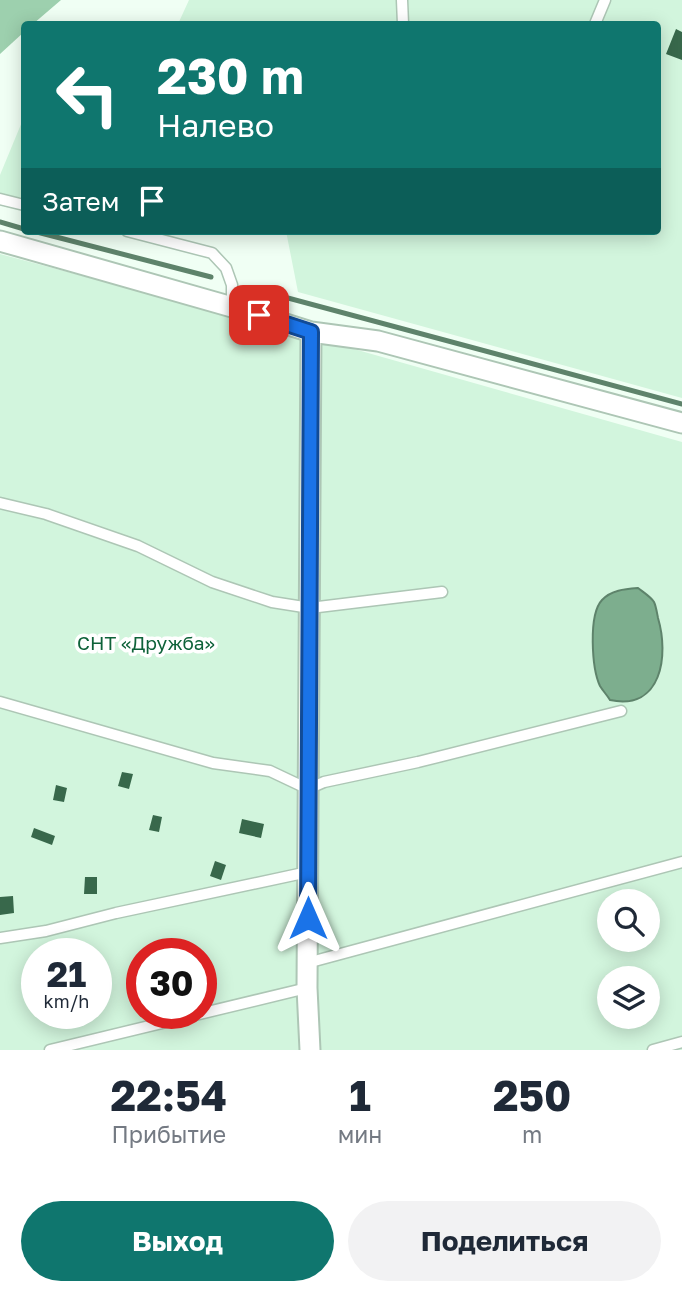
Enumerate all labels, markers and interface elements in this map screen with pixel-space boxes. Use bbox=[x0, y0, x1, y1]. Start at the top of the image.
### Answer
text: 230 m bbox=[157, 46, 304, 105]
icon: left bbox=[42, 49, 133, 140]
text: Налево bbox=[157, 106, 274, 144]
icon: arrive bbox=[133, 182, 171, 220]
text: Затем bbox=[42, 186, 119, 217]
pin bbox=[229, 285, 289, 345]
icon: arrive bbox=[240, 296, 278, 334]
park label: СНТ «Дружба» bbox=[77, 631, 215, 654]
position arrow bbox=[271, 881, 345, 955]
map controls bbox=[597, 889, 660, 1029]
button: search bbox=[597, 889, 660, 952]
speed limit sign: 30 bbox=[126, 938, 217, 1029]
text: 21 bbox=[47, 953, 86, 995]
button: layers bbox=[597, 966, 660, 1029]
text: km/h bbox=[44, 990, 89, 1012]
text: 22:54 bbox=[111, 1070, 227, 1120]
text: 1 bbox=[349, 1070, 371, 1120]
text: 250 bbox=[493, 1070, 571, 1120]
text: Прибытие bbox=[112, 1120, 226, 1148]
text: мин bbox=[338, 1120, 382, 1148]
text: m bbox=[522, 1120, 542, 1148]
button: Выход bbox=[21, 1201, 334, 1281]
button: Поделиться bbox=[348, 1201, 661, 1281]

